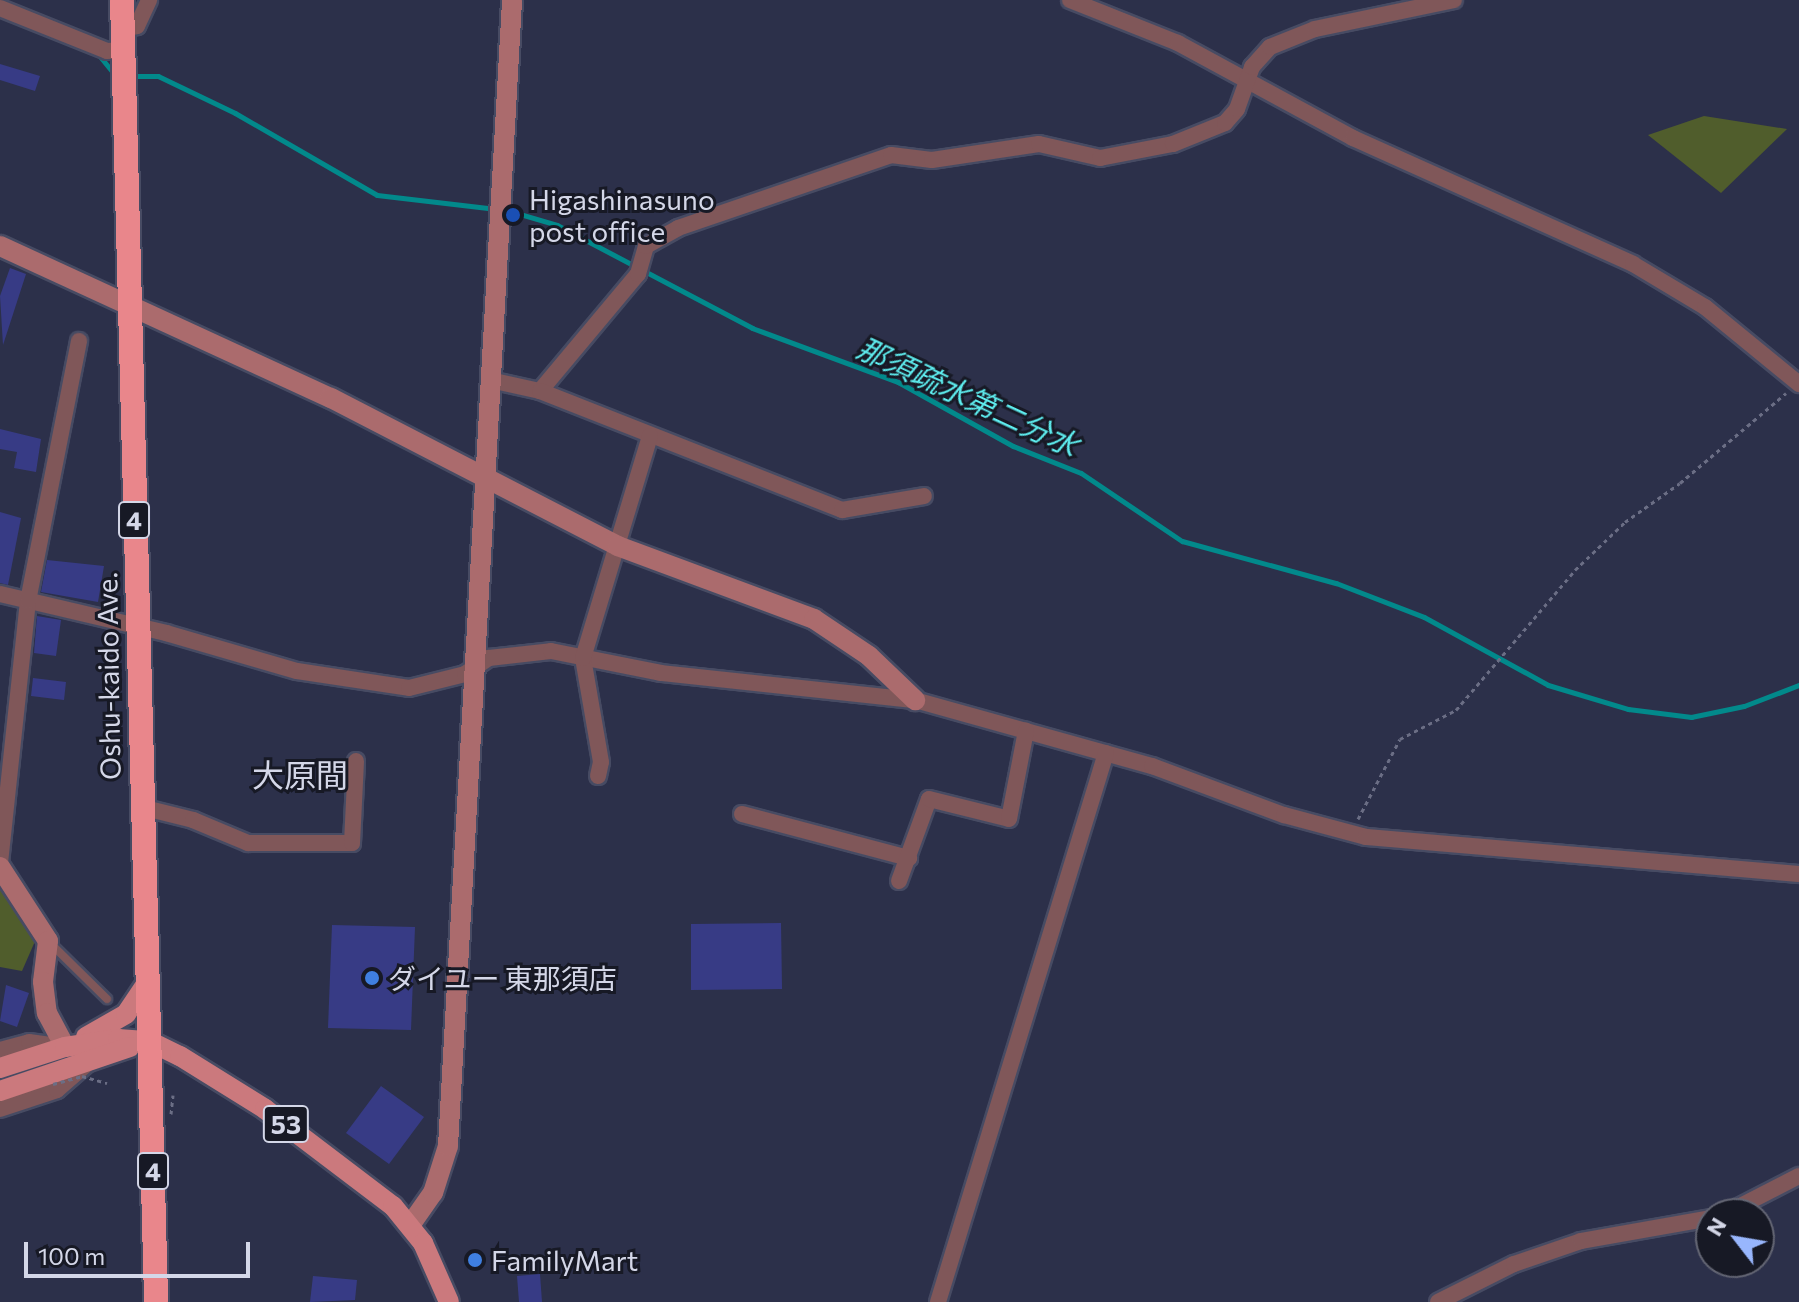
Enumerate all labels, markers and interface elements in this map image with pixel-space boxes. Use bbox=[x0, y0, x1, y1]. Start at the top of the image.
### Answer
place label: Higashinasuno post office bbox=[529, 182, 715, 248]
marker: Higashinasuno post office bbox=[504, 206, 522, 224]
water label: 那須疏水第二分水 bbox=[852, 329, 1084, 463]
road number: 4 bbox=[118, 498, 150, 542]
street label: Oshu-kaido Ave. bbox=[89, 572, 127, 780]
district label: 大原間 bbox=[252, 755, 348, 793]
place label: ダイユー 東那須店 bbox=[388, 961, 617, 995]
marker: ダイユー 東那須店 bbox=[363, 969, 381, 987]
road number: 53 bbox=[262, 1102, 310, 1146]
road number: 4 bbox=[137, 1149, 169, 1193]
north arrow bbox=[1695, 1198, 1775, 1278]
text: N bbox=[1700, 1212, 1732, 1240]
scale bar bbox=[28, 1226, 254, 1276]
text: 100 m bbox=[38, 1241, 105, 1270]
place label: FamilyMart bbox=[491, 1243, 638, 1277]
marker: FamilyMart bbox=[466, 1251, 484, 1269]

